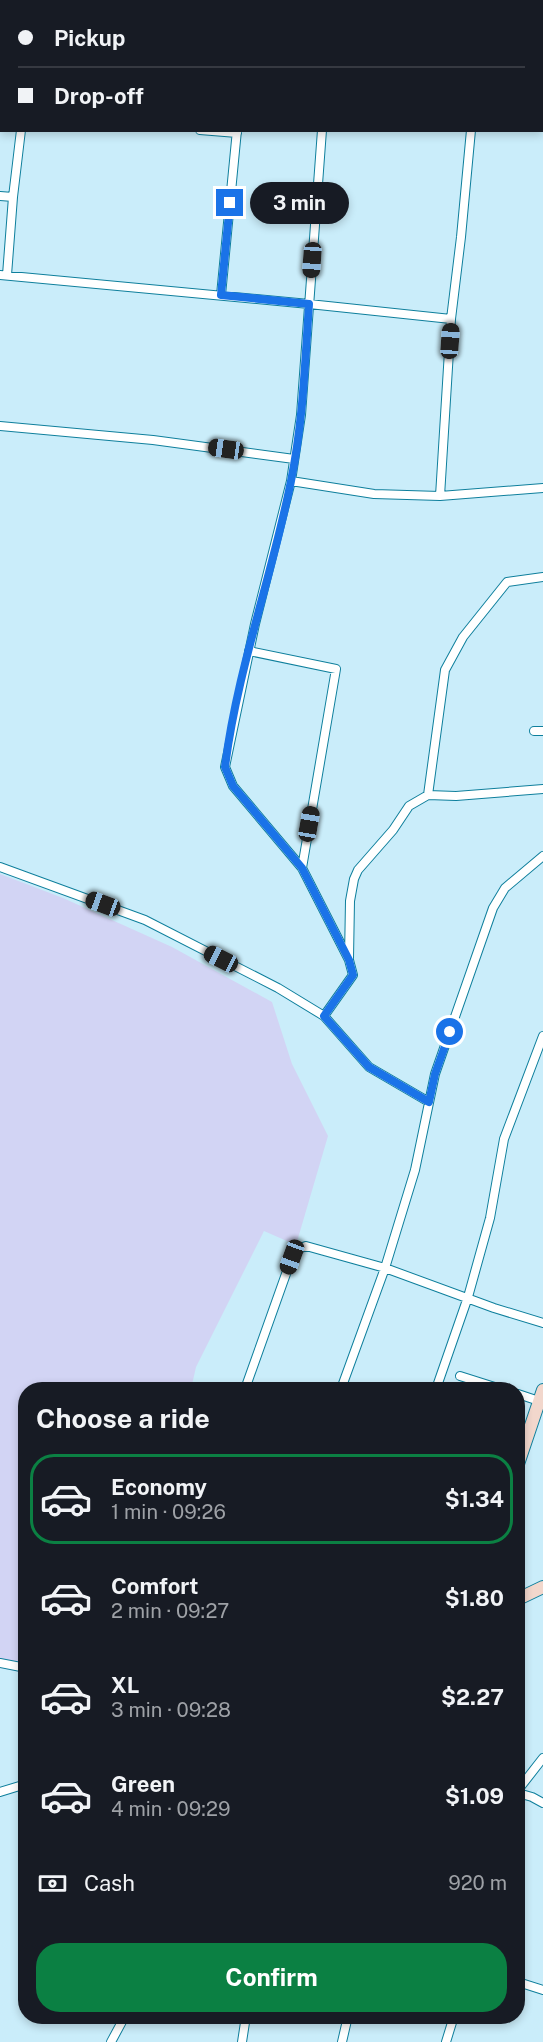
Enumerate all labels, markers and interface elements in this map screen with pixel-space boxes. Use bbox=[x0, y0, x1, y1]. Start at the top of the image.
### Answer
text: Pickup bbox=[54, 25, 125, 51]
text: Drop-off bbox=[54, 83, 144, 109]
callout: 3 min bbox=[251, 182, 350, 224]
route end bbox=[216, 189, 243, 216]
text: 3 min bbox=[273, 191, 326, 215]
car bbox=[302, 241, 322, 279]
car bbox=[440, 322, 460, 360]
car bbox=[207, 438, 245, 460]
car bbox=[297, 805, 321, 843]
car bbox=[83, 889, 123, 919]
car bbox=[201, 943, 241, 975]
route start bbox=[436, 1018, 463, 1045]
car bbox=[277, 1237, 307, 1277]
text: Choose a ride bbox=[36, 1402, 210, 1434]
icon: car bbox=[39, 1472, 93, 1526]
text: Economy bbox=[111, 1474, 207, 1500]
text: $1.34 bbox=[445, 1486, 504, 1512]
text: 1 min · 09:26 bbox=[111, 1500, 226, 1524]
icon: car bbox=[39, 1571, 93, 1625]
text: Comfort bbox=[111, 1573, 198, 1599]
text: $1.80 bbox=[445, 1585, 504, 1611]
text: 2 min · 09:27 bbox=[111, 1599, 229, 1623]
icon: car bbox=[39, 1670, 93, 1724]
text: XL bbox=[111, 1672, 139, 1698]
text: $2.27 bbox=[441, 1684, 504, 1710]
text: 3 min · 09:28 bbox=[111, 1698, 231, 1722]
icon: car bbox=[39, 1769, 93, 1823]
text: Green bbox=[111, 1771, 175, 1797]
text: $1.09 bbox=[445, 1783, 504, 1809]
text: 4 min · 09:29 bbox=[111, 1797, 230, 1821]
icon: cash bbox=[36, 1867, 69, 1900]
text: Cash bbox=[84, 1870, 135, 1896]
text: 920 m bbox=[448, 1871, 507, 1895]
button: Confirm bbox=[36, 1943, 507, 2012]

